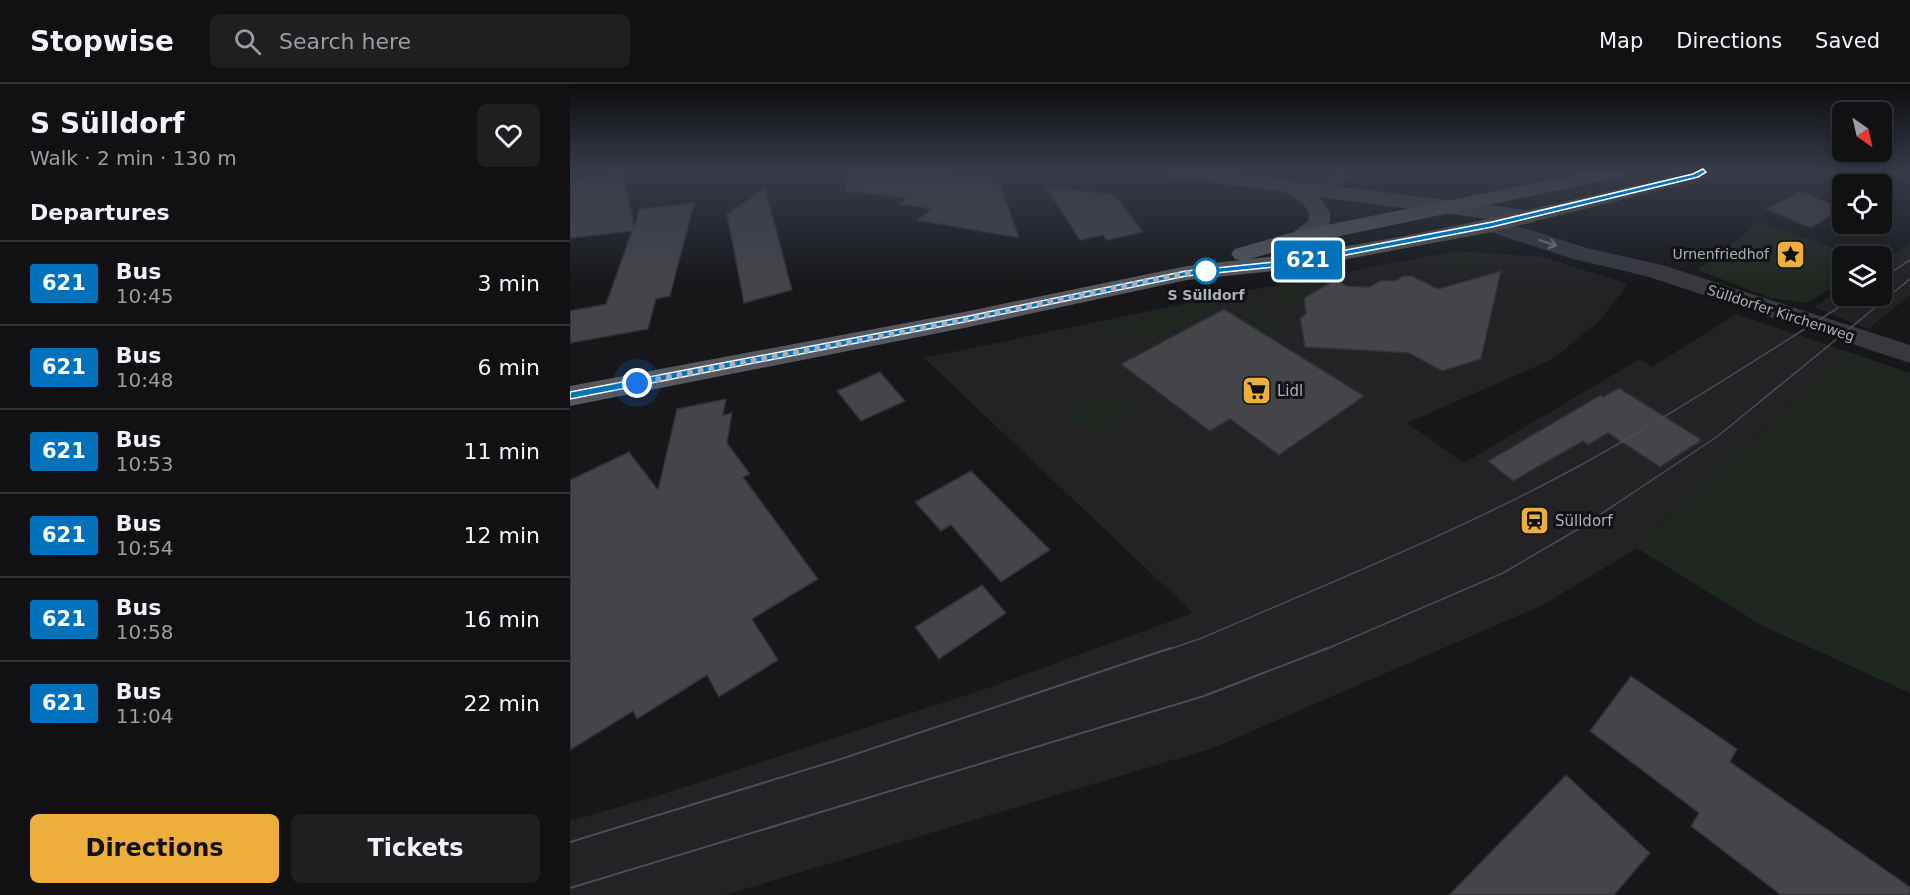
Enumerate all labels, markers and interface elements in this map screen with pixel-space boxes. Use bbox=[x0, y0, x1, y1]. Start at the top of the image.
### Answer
search box bbox=[210, 14, 630, 68]
text: Stopwise bbox=[30, 25, 174, 58]
icon: search bbox=[231, 25, 264, 58]
text: Search here bbox=[279, 29, 411, 54]
text: Map bbox=[1599, 29, 1643, 53]
text: Directions bbox=[1676, 29, 1782, 53]
text: Saved bbox=[1815, 29, 1880, 53]
north arrow bbox=[1832, 102, 1892, 162]
map controls bbox=[1832, 102, 1892, 306]
button: heart bbox=[477, 104, 540, 167]
text: S Sülldorf bbox=[30, 107, 184, 140]
text: Walk · 2 min · 130 m bbox=[30, 146, 237, 170]
button: locate bbox=[1832, 174, 1892, 234]
text: Departures bbox=[30, 200, 170, 225]
one-way arrow bbox=[1538, 238, 1557, 249]
place icon: Urnenfriedhof bbox=[1774, 238, 1806, 270]
line badge: 621 bbox=[1274, 240, 1342, 279]
place label: Urnenfriedhof bbox=[1672, 246, 1770, 262]
button: layers bbox=[1832, 246, 1892, 306]
text: 621 bbox=[1286, 248, 1330, 272]
marker: S Sülldorf bbox=[1193, 258, 1219, 284]
text: Bus bbox=[116, 259, 161, 284]
text: 621 bbox=[42, 271, 86, 295]
text: 3 min bbox=[478, 271, 540, 296]
street label: Sülldorfer Kirchenweg bbox=[1705, 282, 1857, 344]
text: 10:45 bbox=[116, 284, 173, 308]
place label: S Sülldorf bbox=[1167, 287, 1246, 303]
text: Bus bbox=[116, 343, 161, 368]
text: 621 bbox=[42, 355, 86, 379]
text: 6 min bbox=[478, 355, 540, 380]
text: 10:48 bbox=[116, 368, 173, 392]
your location bbox=[622, 368, 652, 398]
supermarket icon: Lidl bbox=[1240, 375, 1272, 407]
place label: Lidl bbox=[1277, 382, 1303, 400]
text: Bus bbox=[116, 427, 161, 452]
text: 621 bbox=[42, 439, 86, 463]
text: 11 min bbox=[464, 439, 540, 464]
text: 10:53 bbox=[116, 452, 173, 476]
station icon: Sülldorf bbox=[1518, 505, 1550, 537]
text: Bus bbox=[116, 511, 161, 536]
place label: Sülldorf bbox=[1555, 512, 1613, 530]
text: 621 bbox=[42, 523, 86, 547]
text: 12 min bbox=[464, 523, 540, 548]
text: 10:54 bbox=[116, 536, 173, 560]
text: Bus bbox=[116, 595, 161, 620]
text: 621 bbox=[42, 607, 86, 631]
text: 16 min bbox=[464, 607, 540, 632]
text: 10:58 bbox=[116, 620, 173, 644]
text: Bus bbox=[116, 679, 161, 704]
text: 621 bbox=[42, 691, 86, 715]
text: 22 min bbox=[464, 691, 540, 716]
text: 11:04 bbox=[116, 704, 173, 728]
button: Directions bbox=[30, 814, 279, 883]
button: Tickets bbox=[291, 814, 540, 883]

